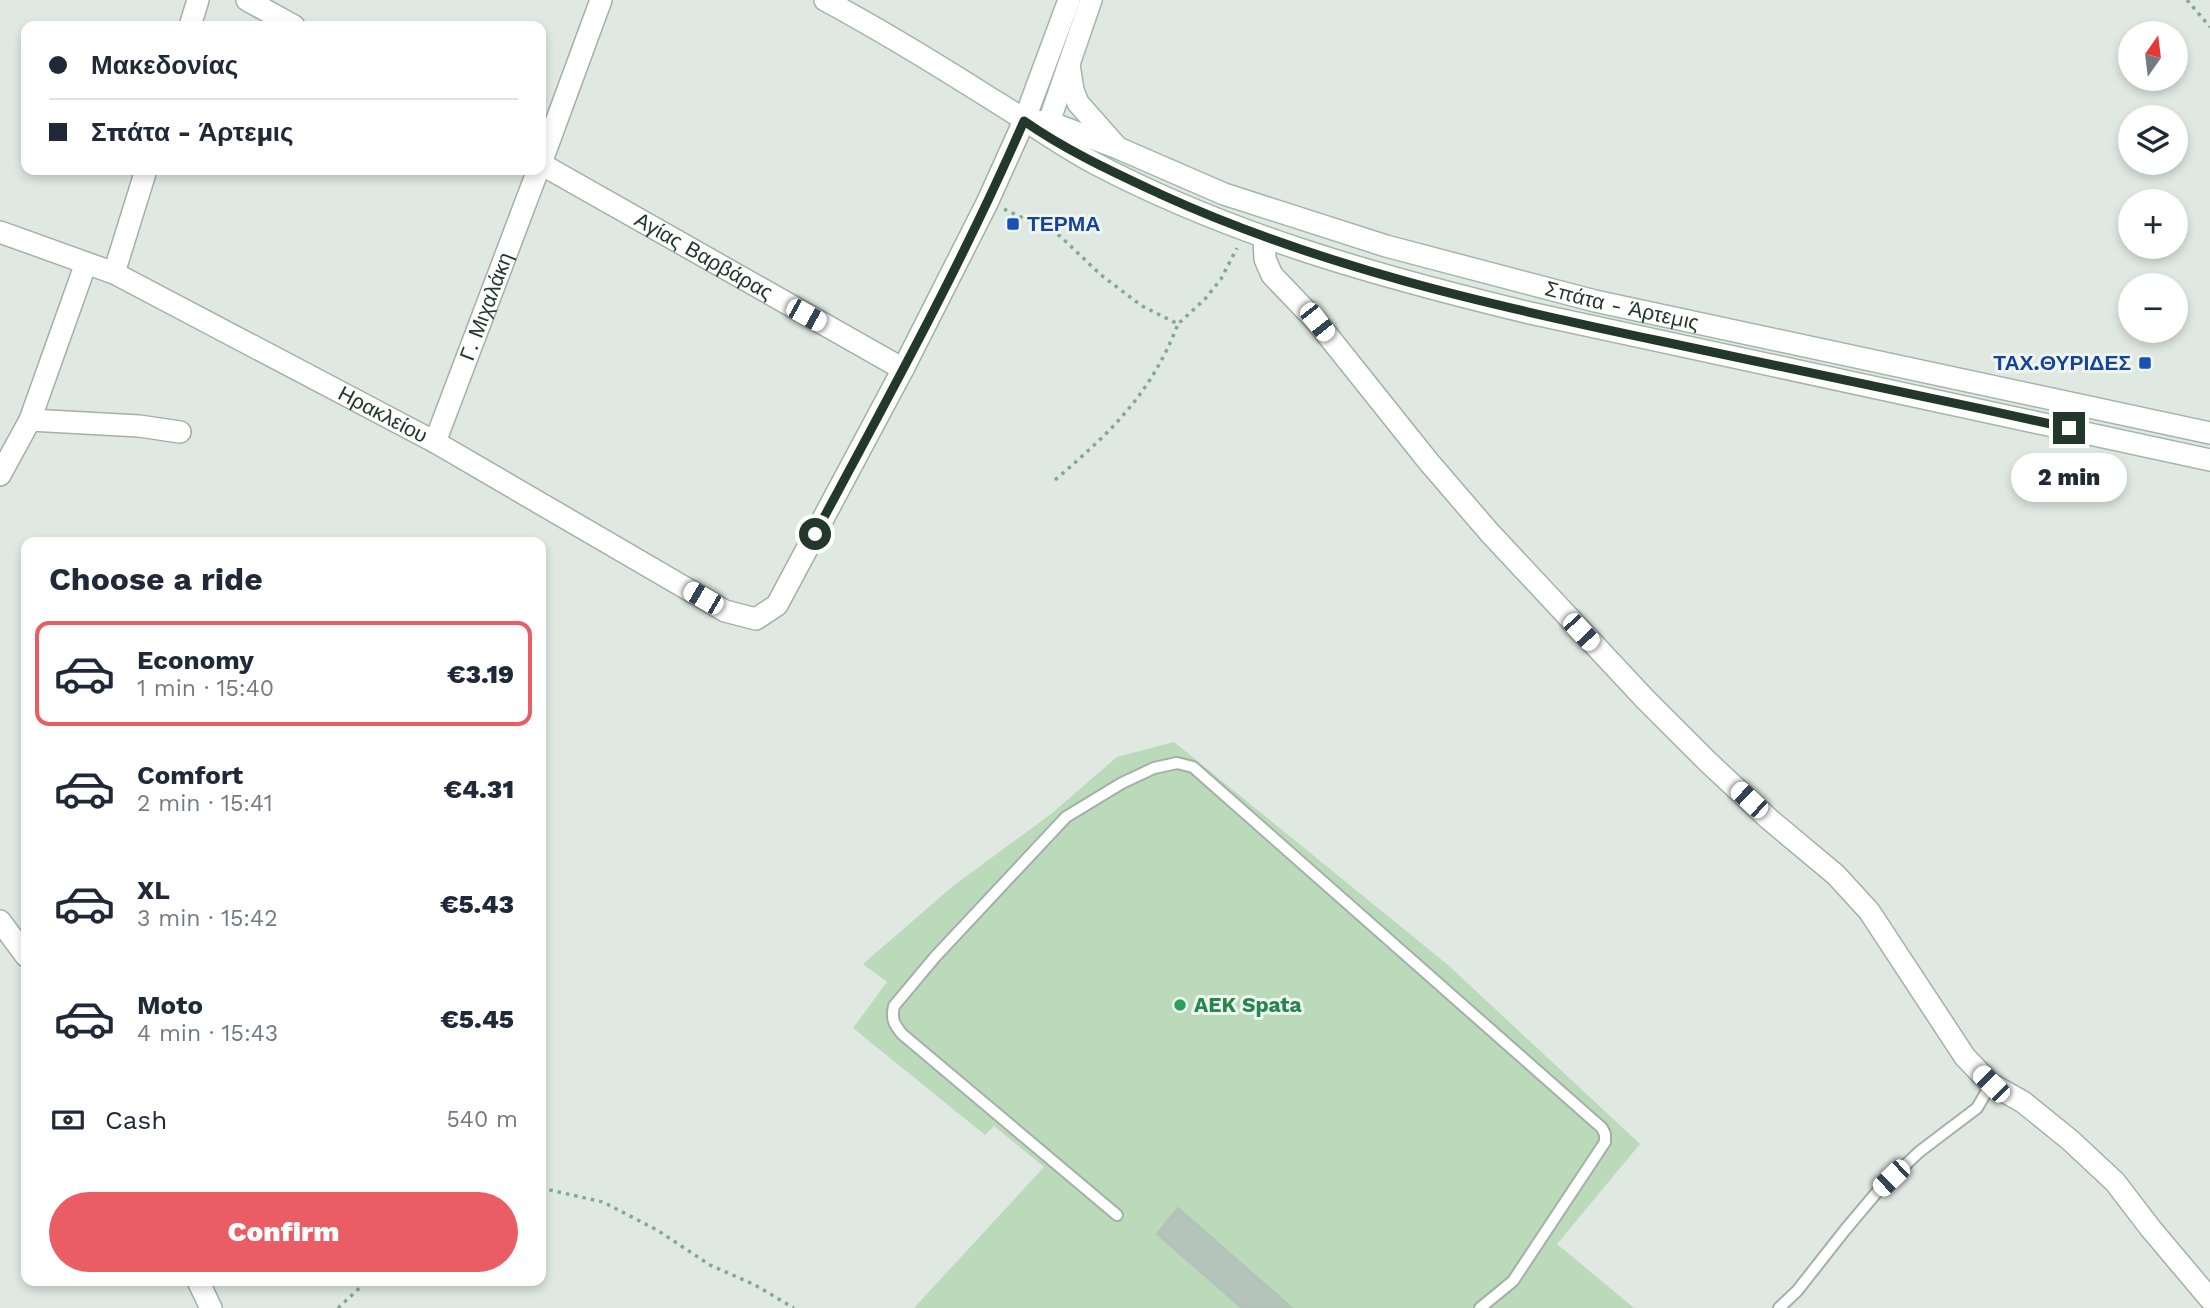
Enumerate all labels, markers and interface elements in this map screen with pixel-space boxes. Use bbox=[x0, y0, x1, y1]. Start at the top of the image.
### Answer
north arrow bbox=[2118, 21, 2188, 91]
map controls bbox=[2118, 21, 2188, 343]
text: Μακεδονίας bbox=[91, 50, 238, 80]
button: layers bbox=[2118, 105, 2188, 175]
text: Σπάτα - Άρτεμις bbox=[91, 117, 294, 147]
button: + bbox=[2118, 189, 2188, 259]
street label: Αγίας Βαρβάρας bbox=[630, 207, 777, 305]
place label: ΤΕΡΜΑ bbox=[1027, 211, 1101, 236]
marker: ΤΕΡΜΑ bbox=[1005, 216, 1021, 232]
street label: Γ. Μιχαλάκη bbox=[454, 249, 518, 364]
button: − bbox=[2118, 273, 2188, 343]
street label: Σπάτα - Άρτεμις bbox=[1543, 275, 1701, 335]
car bbox=[783, 296, 830, 334]
car bbox=[1296, 299, 1339, 345]
place label: ΤΑΧ.ΘΥΡΙΔΕΣ bbox=[1993, 350, 2131, 375]
marker: ΤΑΧ.ΘΥΡΙΔΕΣ bbox=[2137, 355, 2153, 371]
street label: Ηρακλείου bbox=[334, 380, 432, 448]
route end bbox=[2053, 412, 2085, 444]
callout: 2 min bbox=[2011, 452, 2127, 502]
text: 2 min bbox=[2038, 464, 2100, 491]
route start bbox=[799, 518, 831, 550]
text: Choose a ride bbox=[49, 560, 263, 598]
car bbox=[680, 578, 727, 618]
car bbox=[1559, 609, 1604, 655]
icon: car bbox=[53, 642, 116, 705]
text: Economy bbox=[137, 645, 254, 675]
text: €3.19 bbox=[447, 659, 514, 689]
text: 1 min · 15:40 bbox=[137, 675, 274, 702]
icon: car bbox=[53, 757, 116, 820]
text: Comfort bbox=[137, 760, 243, 790]
text: €4.31 bbox=[444, 774, 514, 804]
car bbox=[1727, 778, 1772, 822]
text: 2 min · 15:41 bbox=[137, 790, 273, 817]
icon: car bbox=[53, 872, 116, 935]
text: XL bbox=[137, 875, 170, 905]
text: €5.43 bbox=[440, 889, 514, 919]
text: 3 min · 15:42 bbox=[137, 905, 278, 932]
icon: car bbox=[53, 987, 116, 1050]
text: Moto bbox=[137, 990, 203, 1020]
place label: AEK Spata bbox=[1194, 992, 1303, 1017]
marker: AEK Spata bbox=[1172, 997, 1188, 1013]
text: €5.45 bbox=[441, 1004, 514, 1034]
text: 4 min · 15:43 bbox=[137, 1020, 278, 1047]
car bbox=[1969, 1062, 2014, 1106]
icon: cash bbox=[49, 1101, 87, 1139]
text: Cash bbox=[105, 1105, 167, 1135]
text: 540 m bbox=[446, 1106, 518, 1133]
car bbox=[1869, 1156, 1914, 1200]
button: Confirm bbox=[49, 1192, 518, 1272]

